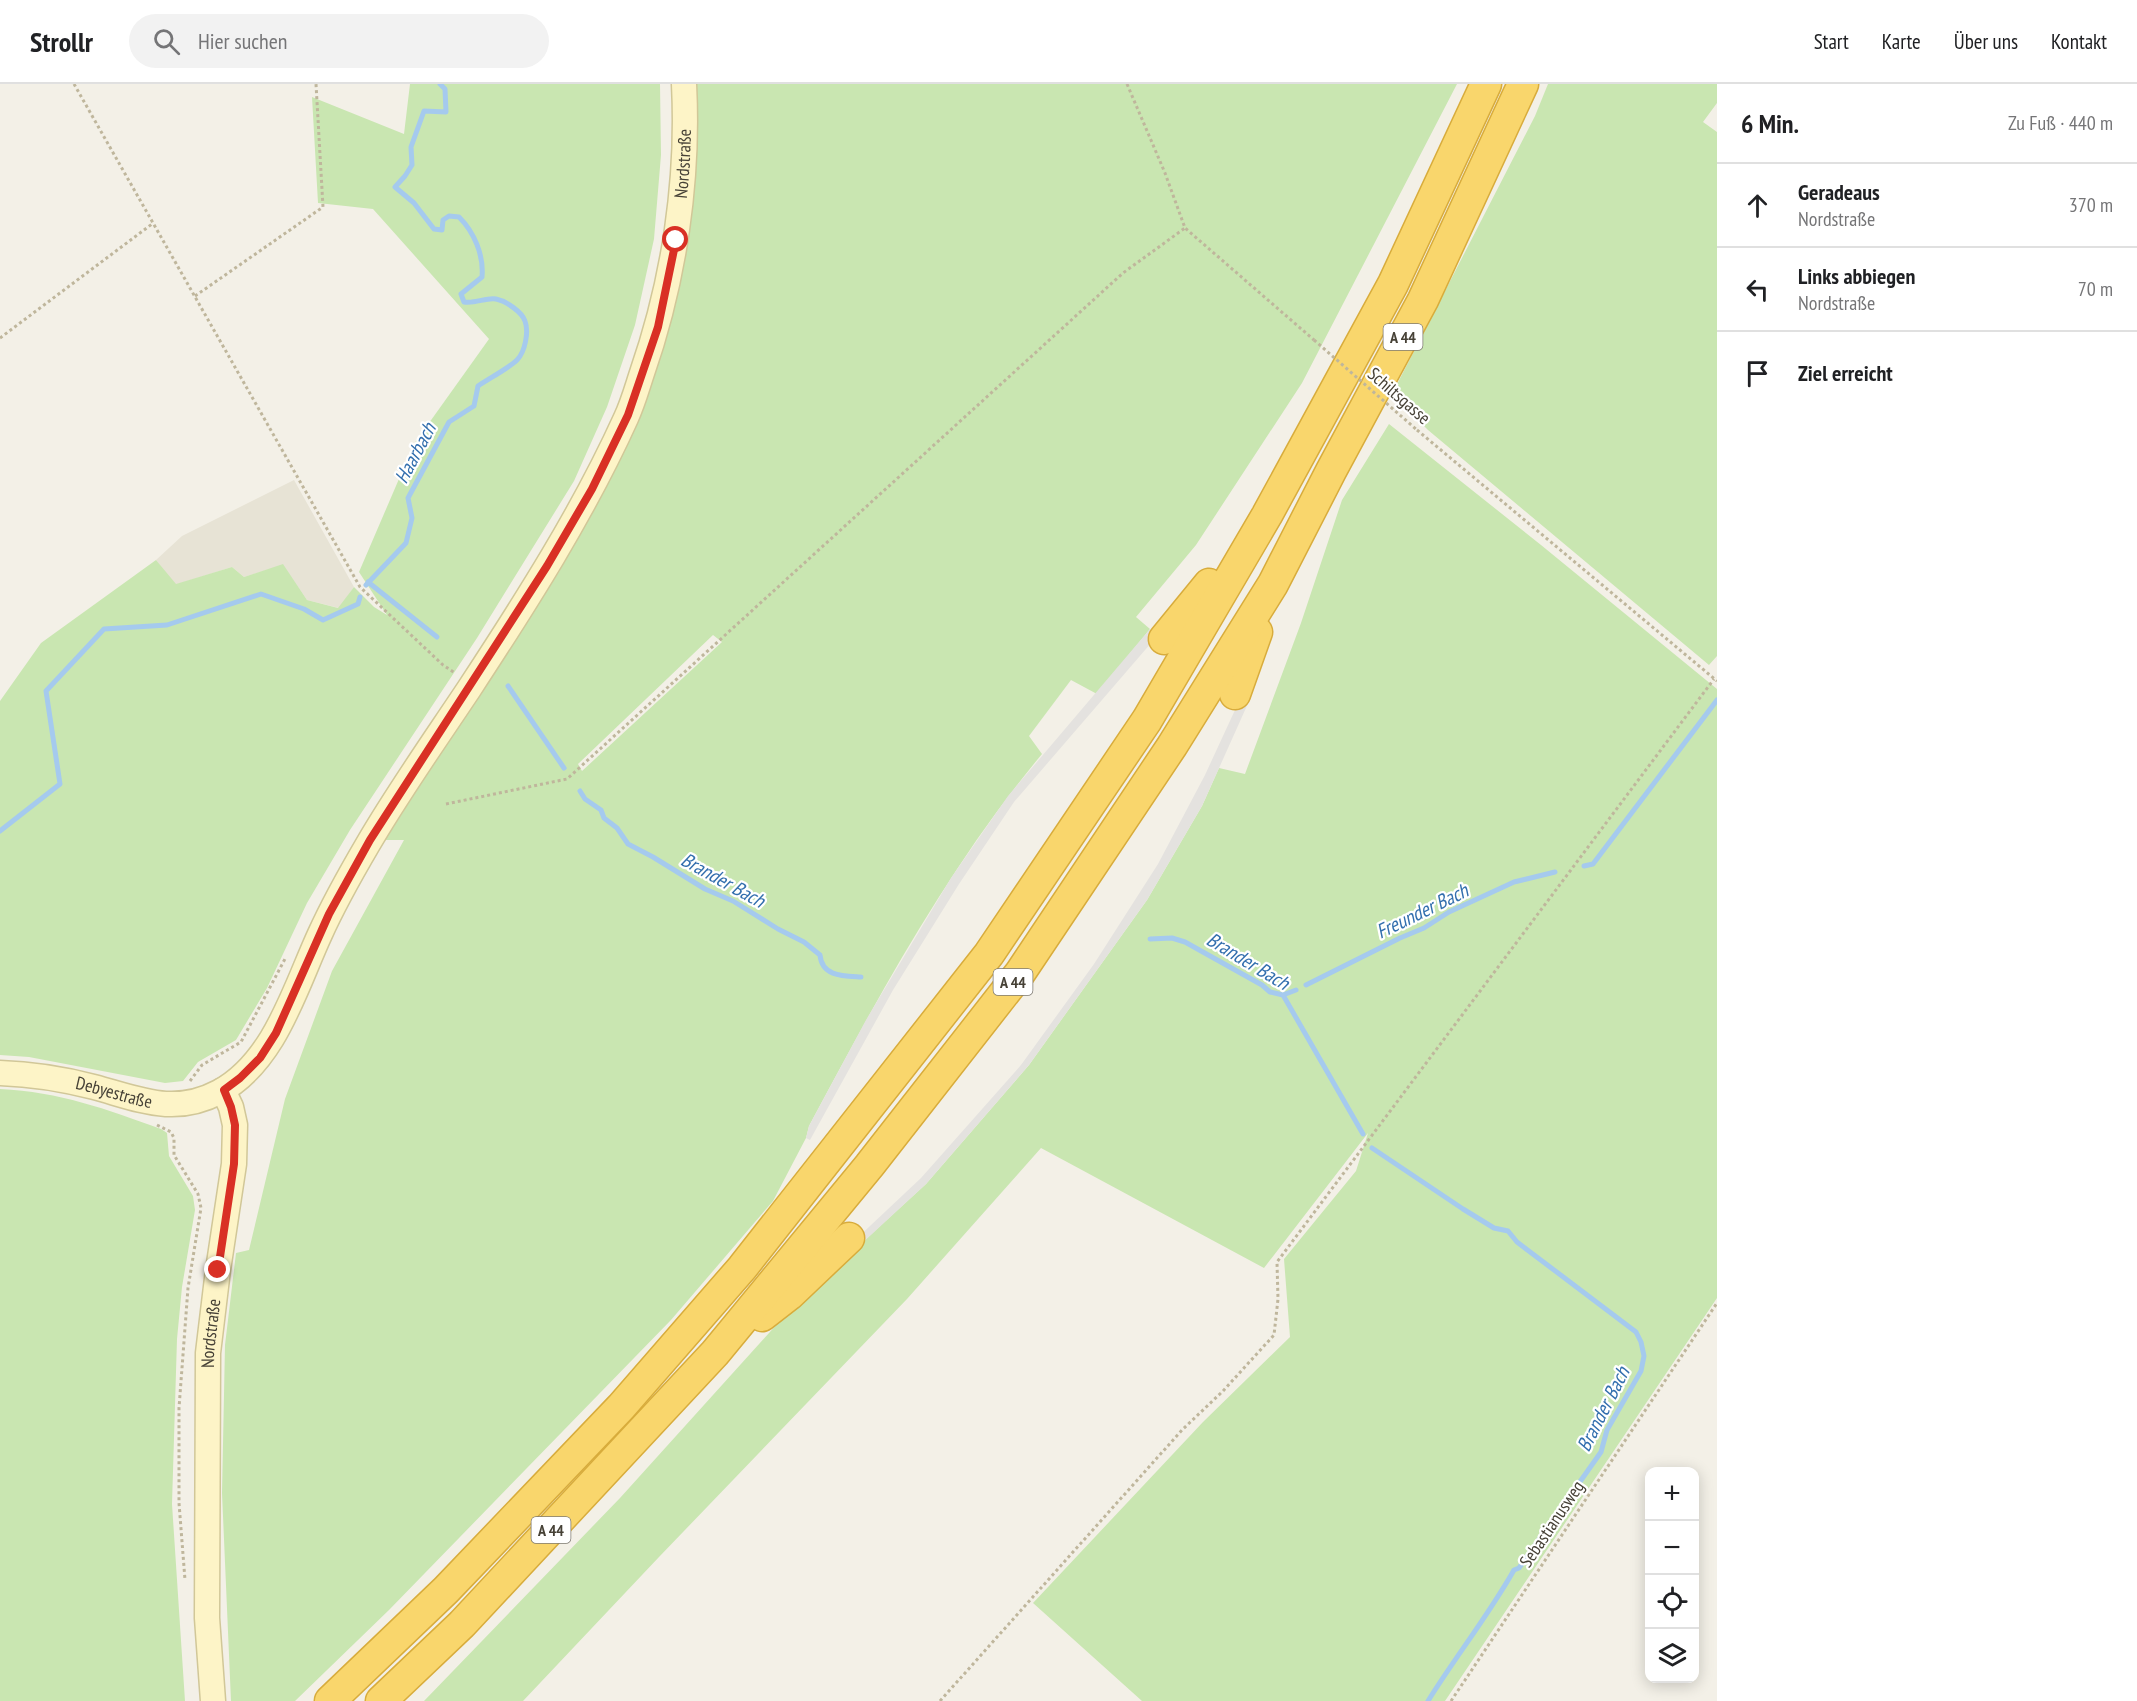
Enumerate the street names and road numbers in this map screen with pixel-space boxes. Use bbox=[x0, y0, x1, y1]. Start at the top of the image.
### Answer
street label: Nordstraße bbox=[669, 129, 696, 199]
road number: A 44 bbox=[1384, 324, 1422, 350]
street label: Schiltsgasse bbox=[1363, 362, 1435, 429]
road number: A 44 bbox=[994, 969, 1032, 995]
street label: Debyestraße bbox=[74, 1071, 154, 1113]
street label: Nordstraße bbox=[196, 1297, 225, 1368]
street label: Sebastianusweg bbox=[1514, 1476, 1589, 1571]
road number: A 44 bbox=[532, 1517, 570, 1543]

